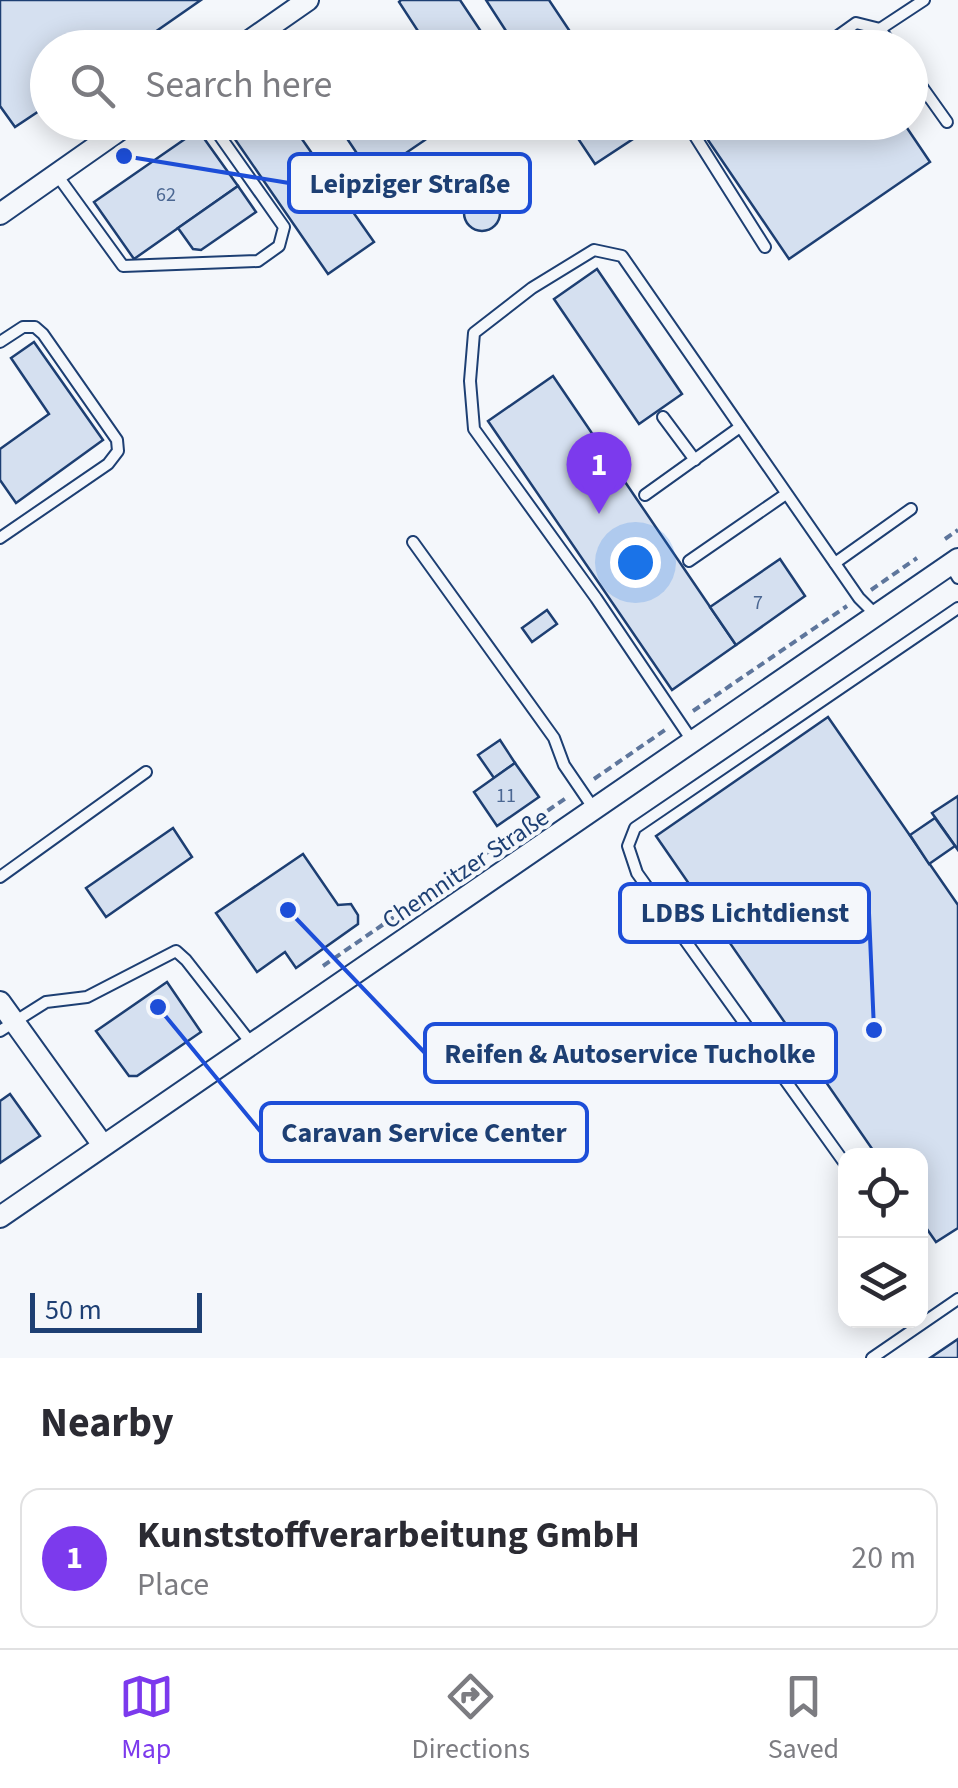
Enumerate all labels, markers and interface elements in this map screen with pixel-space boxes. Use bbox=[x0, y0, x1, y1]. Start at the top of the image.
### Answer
search box bbox=[30, 30, 928, 140]
icon: search bbox=[65, 58, 120, 113]
text: Search here bbox=[145, 58, 332, 112]
callout: Leipziger Straße bbox=[289, 154, 530, 212]
text: Leipziger Straße bbox=[309, 164, 511, 204]
house number: 62 bbox=[156, 181, 176, 209]
pin: 1 bbox=[566, 432, 632, 514]
your location bbox=[610, 537, 661, 588]
house number: 7 bbox=[753, 589, 763, 617]
house number: 11 bbox=[496, 782, 516, 810]
street label: Chemnitzer Straße bbox=[375, 800, 556, 938]
callout: LDBS Lichtdienst bbox=[620, 884, 869, 942]
text: LDBS Lichtdienst bbox=[641, 893, 849, 933]
callout: Reifen & Autoservice Tucholke bbox=[425, 1024, 836, 1082]
text: Reifen & Autoservice Tucholke bbox=[444, 1034, 816, 1074]
callout: Caravan Service Center bbox=[261, 1103, 587, 1161]
text: Caravan Service Center bbox=[281, 1113, 568, 1153]
map controls bbox=[838, 1148, 928, 1328]
button: locate bbox=[838, 1148, 928, 1238]
button: layers bbox=[838, 1238, 928, 1328]
scale bar bbox=[30, 1288, 202, 1332]
text: 50 m bbox=[45, 1290, 102, 1330]
text: Nearby bbox=[40, 1393, 174, 1453]
text: Kunststoffverarbeitung GmbH bbox=[137, 1508, 640, 1562]
text: 1 bbox=[66, 1535, 83, 1581]
text: 20 m bbox=[851, 1535, 916, 1581]
text: Place bbox=[137, 1562, 209, 1608]
tab: Map bbox=[119, 1669, 174, 1769]
tab: Directions bbox=[412, 1669, 530, 1769]
tab: Saved bbox=[768, 1669, 839, 1769]

